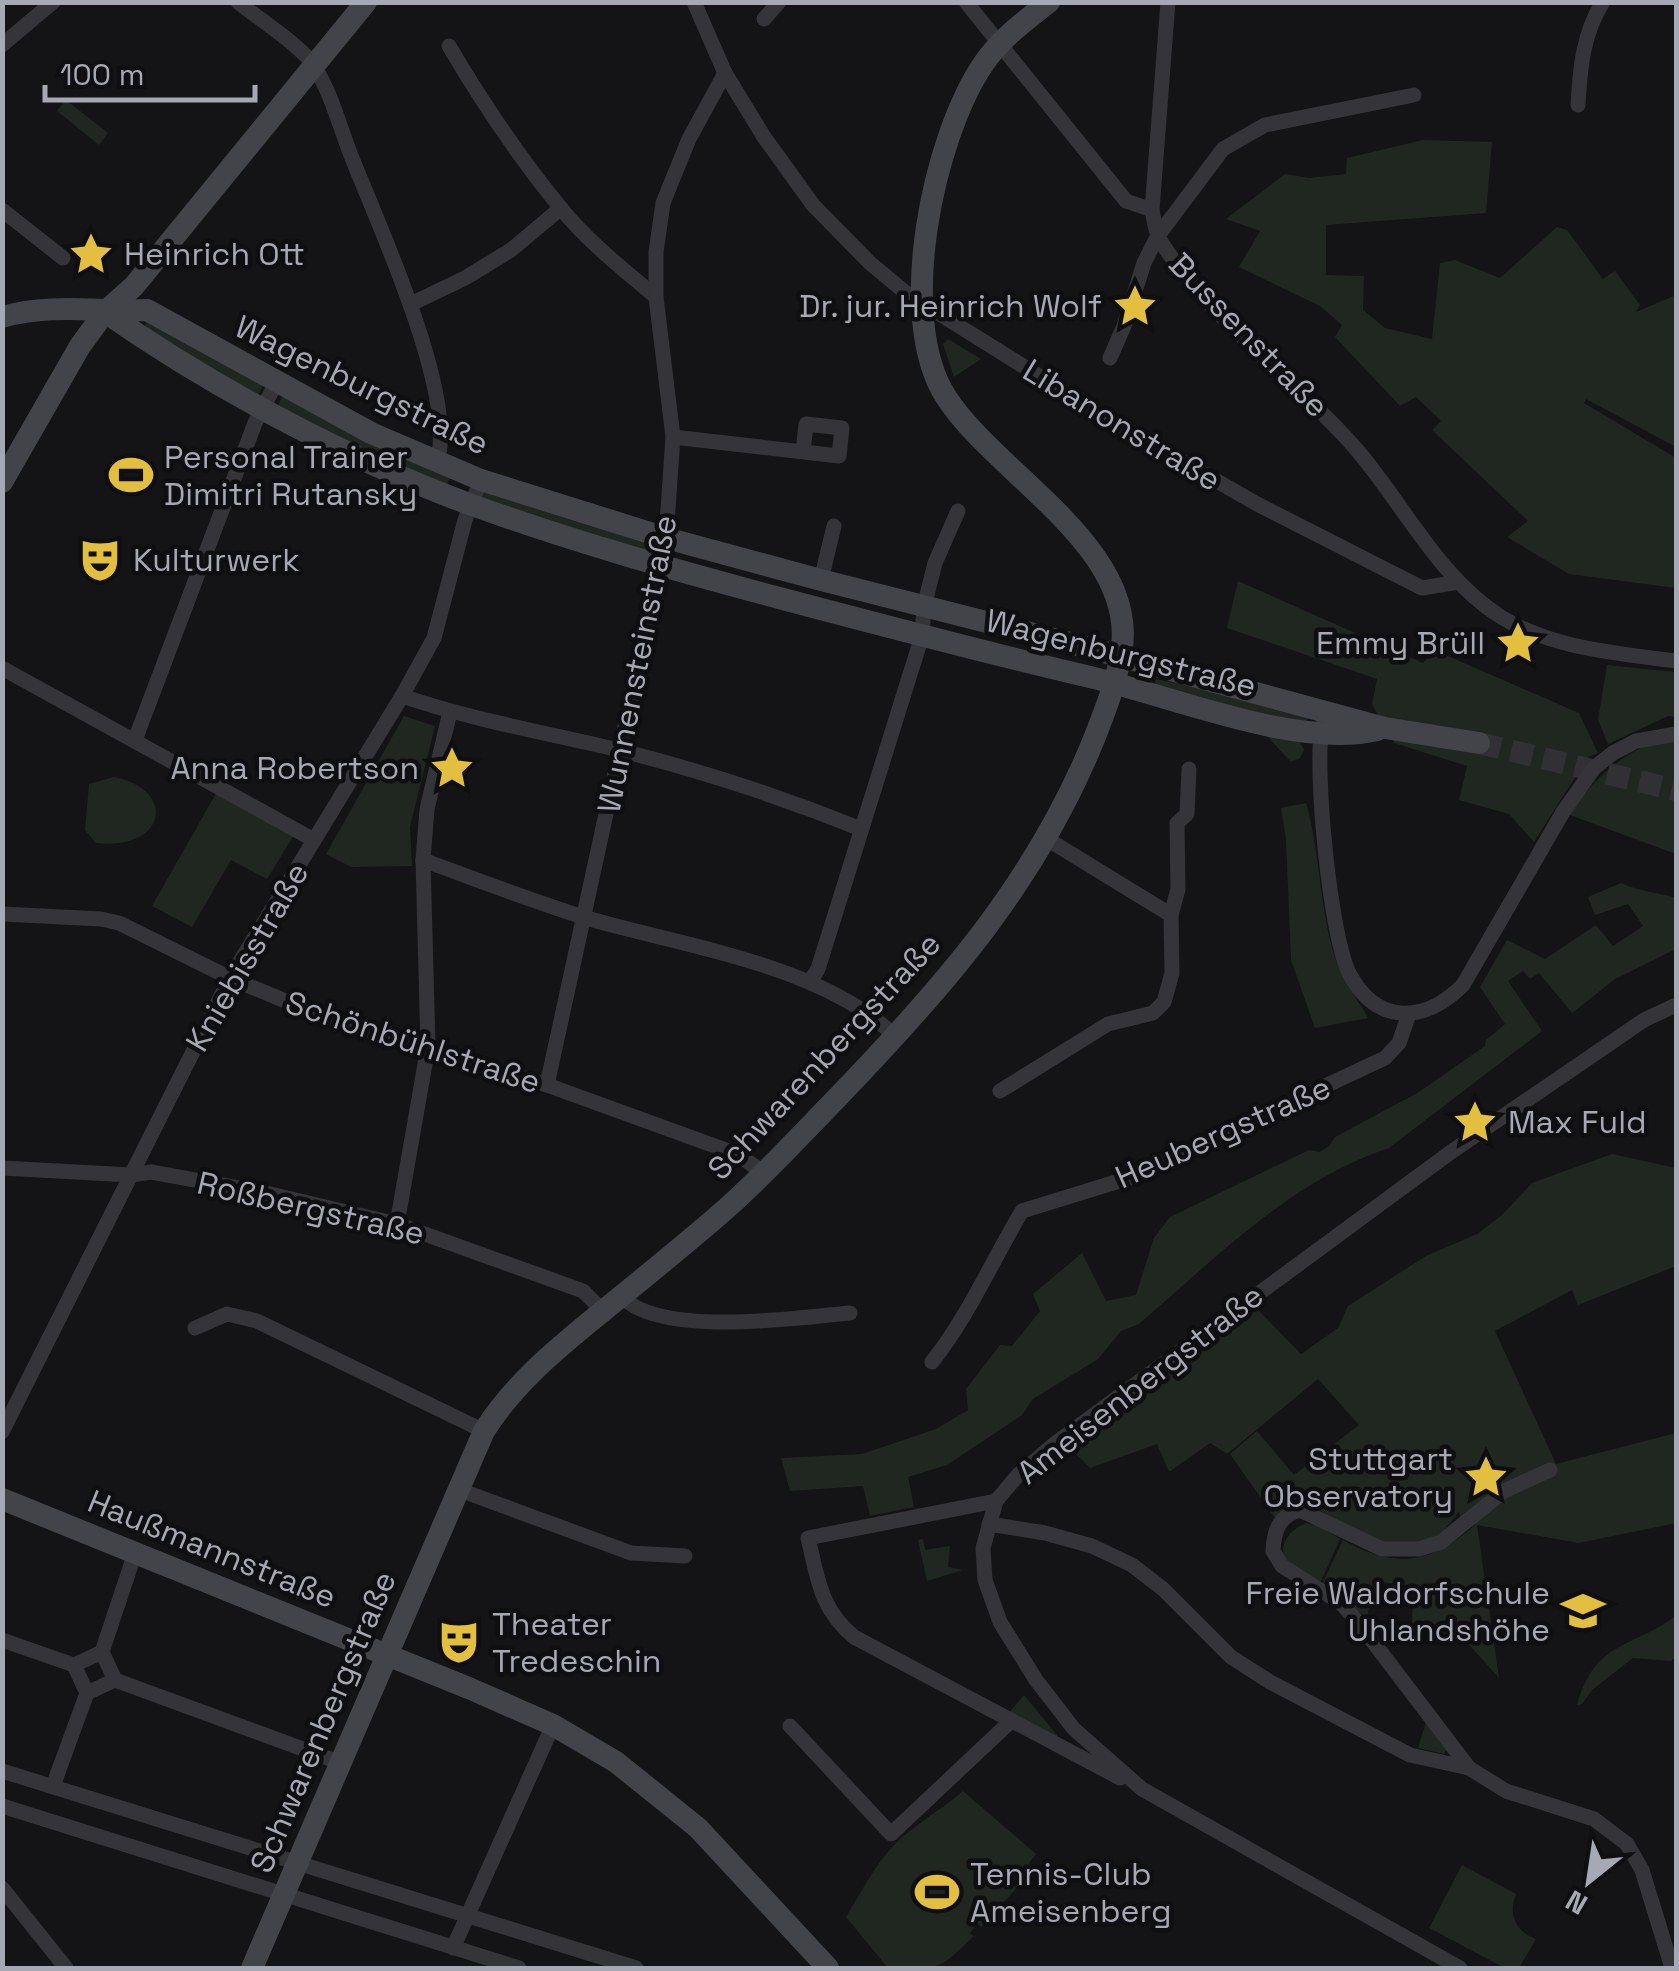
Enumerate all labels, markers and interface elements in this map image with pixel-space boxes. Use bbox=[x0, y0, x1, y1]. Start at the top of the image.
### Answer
scale bar bbox=[45, 40, 255, 102]
text: 100 m bbox=[60, 55, 145, 94]
place icon: Heinrich Ott bbox=[67, 230, 115, 278]
place label: Heinrich Ott bbox=[124, 234, 305, 274]
street label: Bussenstraße bbox=[1161, 244, 1337, 426]
place icon: Dr. jur. Heinrich Wolf bbox=[1111, 282, 1159, 330]
place label: Dr. jur. Heinrich Wolf bbox=[799, 286, 1102, 326]
street label: Wagenburgstraße bbox=[229, 306, 495, 464]
street label: Libanonstraße bbox=[1016, 350, 1228, 500]
place label: Personal Trainer Dimitri Rutansky bbox=[164, 437, 417, 514]
sports icon: Personal Trainer Dimitri Rutansky bbox=[107, 451, 155, 499]
street label: Wunnensteinstraße bbox=[589, 512, 685, 816]
theatre icon: Kulturwerk bbox=[76, 536, 124, 584]
place label: Kulturwerk bbox=[133, 540, 300, 580]
street label: Wagenburgstraße bbox=[982, 600, 1260, 706]
place icon: Emmy Brüll bbox=[1494, 619, 1542, 667]
place label: Emmy Brüll bbox=[1316, 623, 1485, 663]
place icon: Anna Robertson bbox=[428, 744, 476, 792]
place label: Anna Robertson bbox=[170, 748, 419, 788]
street label: Kniebisstraße bbox=[177, 855, 317, 1059]
street label: Schwarenbergstraße bbox=[699, 924, 949, 1188]
street label: Schönbühlstraße bbox=[281, 982, 545, 1102]
street label: Heubergstraße bbox=[1109, 1067, 1337, 1197]
place icon: Max Fuld bbox=[1451, 1098, 1499, 1146]
place label: Max Fuld bbox=[1508, 1102, 1647, 1142]
street label: Roßbergstraße bbox=[194, 1162, 428, 1254]
street label: Ameisenbergstraße bbox=[1009, 1275, 1271, 1493]
place label: Stuttgart Observatory bbox=[1263, 1439, 1453, 1516]
place icon: Stuttgart Observatory bbox=[1462, 1453, 1510, 1501]
street label: Haußmannstraße bbox=[82, 1481, 342, 1617]
street label: Schwarenbergstraße bbox=[241, 1565, 405, 1879]
place label: Freie Waldorfschule Uhlandshöhe bbox=[1246, 1573, 1550, 1650]
school or university icon: Freie Waldorfschule Uhlandshöhe bbox=[1559, 1587, 1607, 1635]
place label: Theater Tredeschin bbox=[492, 1604, 661, 1681]
theatre icon: Theater Tredeschin bbox=[435, 1618, 483, 1666]
north arrow bbox=[1539, 1831, 1639, 1931]
place label: Tennis-Club Ameisenberg bbox=[970, 1854, 1171, 1931]
sports icon: Tennis-Club Ameisenberg bbox=[913, 1868, 961, 1916]
text: N bbox=[1559, 1882, 1594, 1923]

